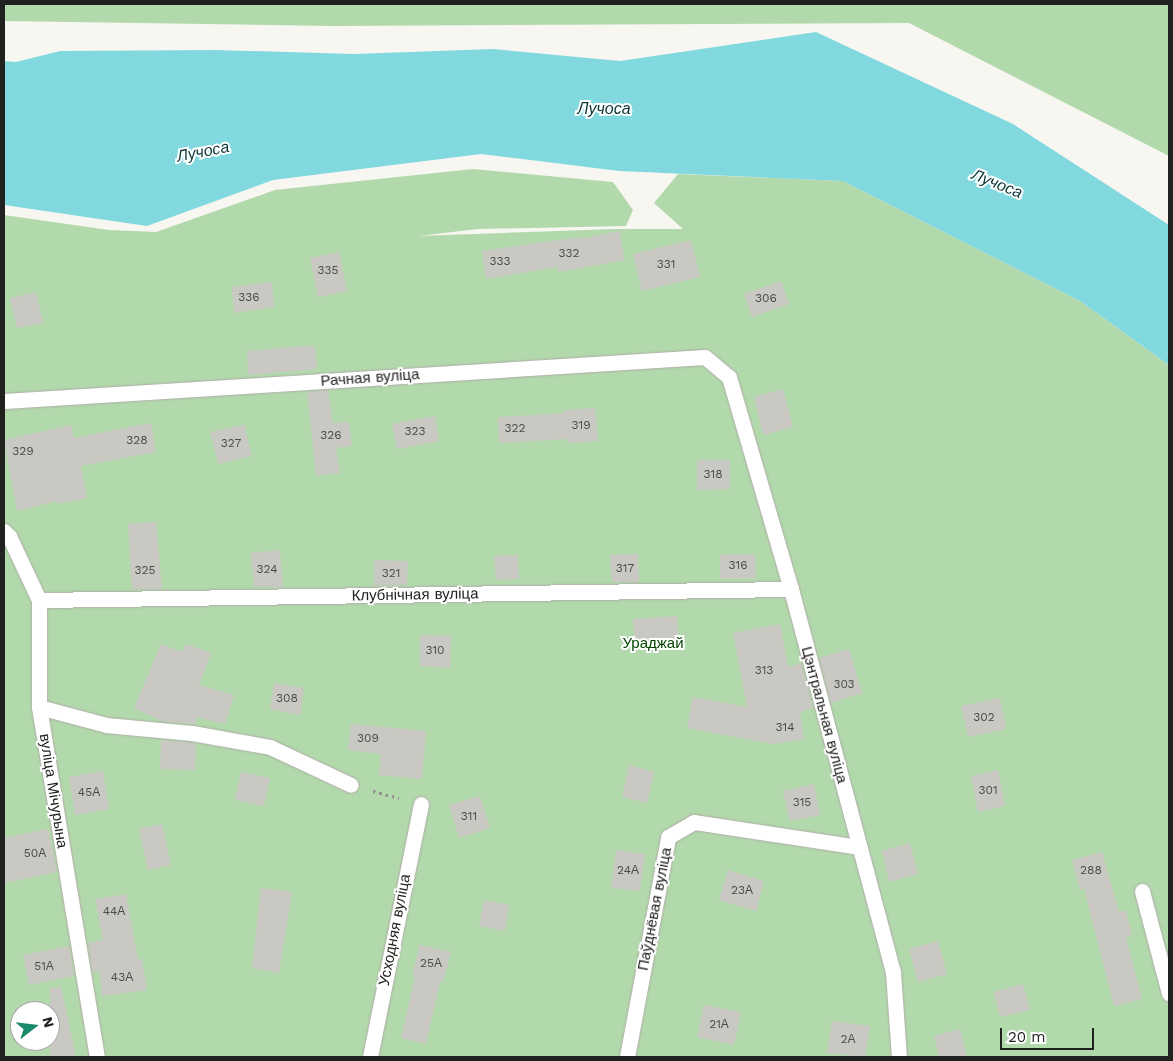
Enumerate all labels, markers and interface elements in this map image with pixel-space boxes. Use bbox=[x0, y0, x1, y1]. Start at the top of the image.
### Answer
water label: Лучоса bbox=[577, 99, 631, 119]
water label: Лучоса bbox=[175, 138, 231, 166]
water label: Лучоса bbox=[969, 165, 1025, 203]
house number: 332 bbox=[559, 247, 579, 261]
house number: 333 bbox=[490, 255, 510, 269]
house number: 331 bbox=[657, 258, 675, 272]
house number: 335 bbox=[318, 264, 338, 278]
house number: 336 bbox=[238, 291, 260, 305]
house number: 306 bbox=[755, 292, 777, 306]
street label: Рачная вуліца bbox=[320, 366, 420, 390]
house number: 319 bbox=[571, 419, 591, 433]
house number: 322 bbox=[505, 422, 525, 436]
house number: 323 bbox=[405, 425, 425, 439]
house number: 326 bbox=[320, 429, 342, 443]
house number: 328 bbox=[126, 434, 148, 448]
house number: 327 bbox=[221, 437, 241, 451]
house number: 329 bbox=[12, 445, 34, 459]
house number: 318 bbox=[703, 468, 723, 482]
house number: 316 bbox=[729, 559, 747, 573]
house number: 317 bbox=[616, 562, 634, 576]
house number: 324 bbox=[257, 563, 277, 577]
house number: 325 bbox=[135, 564, 155, 578]
house number: 321 bbox=[382, 567, 400, 581]
street label: Клубнічная вуліца bbox=[351, 585, 479, 605]
park label: Ураджай bbox=[622, 635, 684, 653]
house number: 310 bbox=[425, 644, 445, 658]
street label: Цэнтральная вуліца bbox=[797, 645, 851, 785]
house number: 313 bbox=[755, 664, 773, 678]
house number: 303 bbox=[833, 678, 855, 692]
house number: 308 bbox=[276, 692, 298, 706]
house number: 302 bbox=[973, 711, 995, 725]
house number: 314 bbox=[775, 721, 795, 735]
street label: вуліца Мічурына bbox=[35, 732, 71, 850]
house number: 309 bbox=[357, 732, 379, 746]
house number: 301 bbox=[978, 784, 998, 798]
house number: 45А bbox=[78, 786, 100, 800]
house number: 315 bbox=[793, 796, 811, 810]
house number: 311 bbox=[461, 810, 477, 824]
street label: Паўднёвая вуліца bbox=[634, 846, 676, 972]
house number: 50А bbox=[24, 847, 46, 861]
house number: 24А bbox=[617, 864, 639, 878]
house number: 288 bbox=[1080, 864, 1102, 878]
street label: Усходняя вуліца bbox=[375, 873, 415, 987]
house number: 23А bbox=[731, 884, 753, 898]
house number: 44А bbox=[103, 905, 125, 919]
house number: 25А bbox=[420, 957, 442, 971]
house number: 51А bbox=[34, 960, 54, 974]
house number: 43А bbox=[111, 971, 133, 985]
north arrow bbox=[10, 1001, 60, 1051]
text: N bbox=[39, 1015, 58, 1029]
house number: 21А bbox=[709, 1018, 729, 1032]
scale bar bbox=[1003, 1018, 1097, 1050]
text: 20 m bbox=[1008, 1028, 1046, 1046]
house number: 2А bbox=[841, 1033, 855, 1047]

